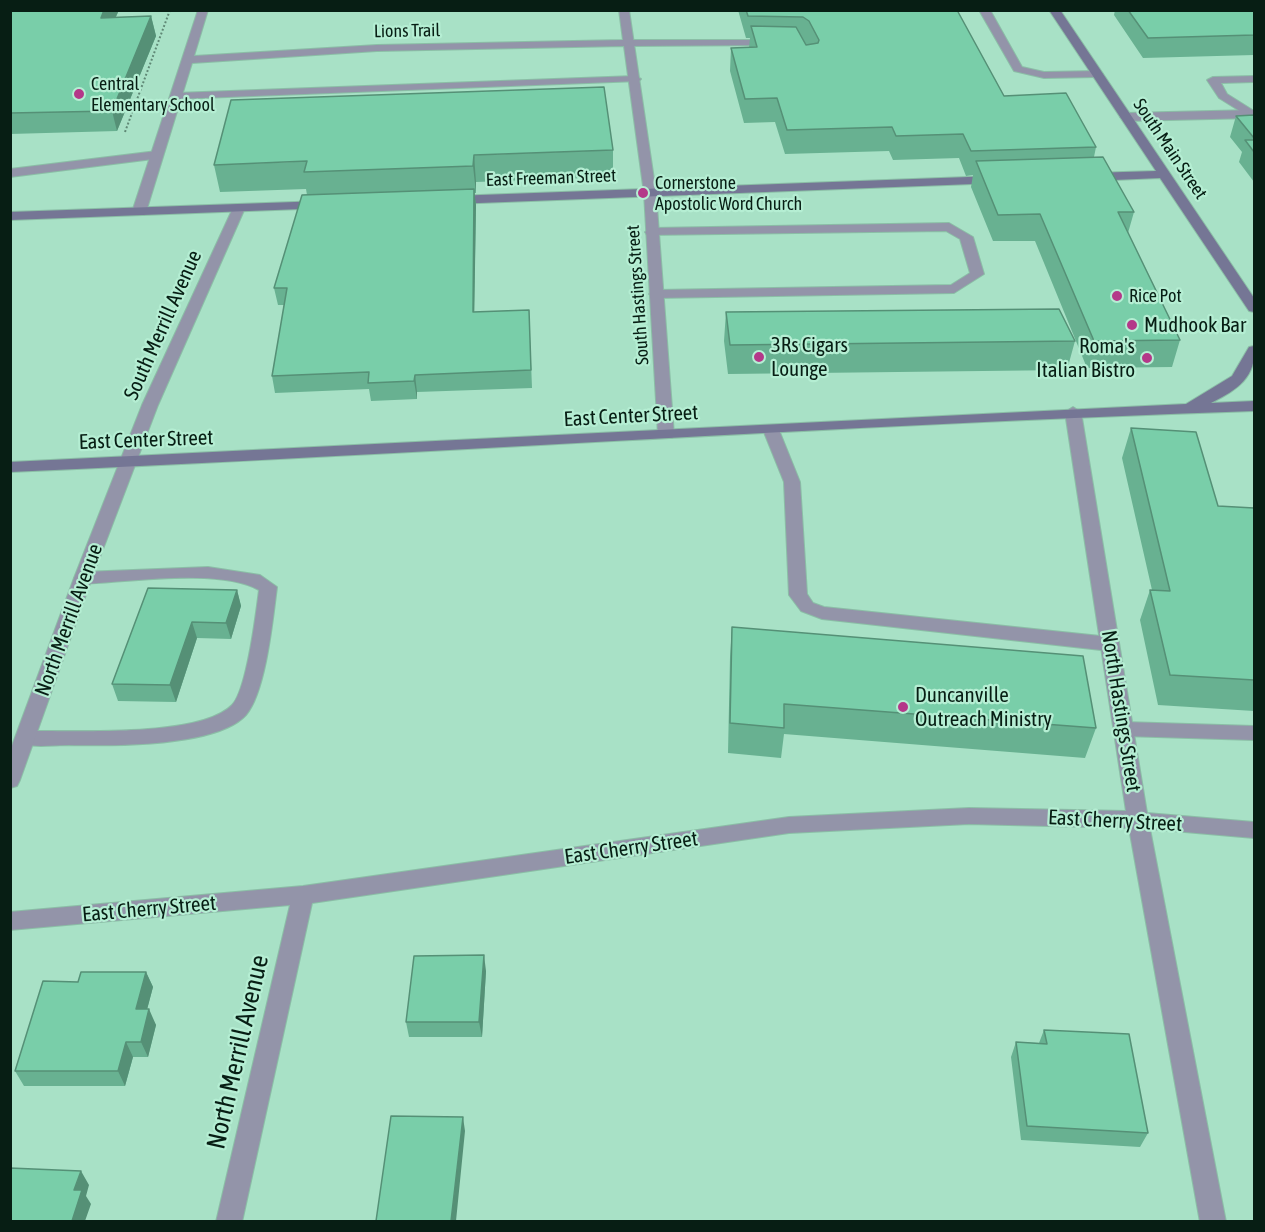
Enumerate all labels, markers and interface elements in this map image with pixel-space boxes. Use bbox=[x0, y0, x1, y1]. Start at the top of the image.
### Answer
street label: Lions Trail bbox=[374, 20, 440, 42]
place label: Central Elementary School bbox=[91, 73, 215, 116]
marker: Central Elementary School bbox=[72, 87, 86, 101]
street label: South Main Street bbox=[1129, 95, 1211, 203]
street label: East Freeman Street bbox=[485, 165, 617, 191]
place label: Cornerstone Apostolic Word Church bbox=[655, 172, 802, 214]
marker: Cornerstone Apostolic Word Church bbox=[636, 186, 650, 200]
street label: South Hastings Street bbox=[622, 224, 654, 366]
street label: South Merrill Avenue bbox=[119, 246, 207, 404]
place label: Rice Pot bbox=[1129, 285, 1182, 307]
marker: Rice Pot bbox=[1110, 289, 1124, 303]
place label: Mudhook Bar bbox=[1144, 312, 1246, 338]
marker: Mudhook Bar bbox=[1125, 318, 1139, 332]
place label: 3Rs Cigars Lounge bbox=[771, 332, 848, 382]
place label: Roma's Italian Bistro bbox=[1036, 333, 1135, 383]
marker: 3Rs Cigars Lounge bbox=[752, 350, 766, 364]
marker: Roma's Italian Bistro bbox=[1140, 351, 1154, 365]
street label: East Center Street bbox=[563, 400, 699, 432]
street label: East Center Street bbox=[78, 425, 214, 455]
street label: North Merrill Avenue bbox=[30, 540, 108, 700]
street label: North Hastings Street bbox=[1096, 628, 1146, 794]
place label: Duncanville Outreach Ministry bbox=[915, 682, 1052, 732]
marker: Duncanville Outreach Ministry bbox=[896, 700, 910, 714]
street label: East Cherry Street bbox=[1047, 805, 1183, 837]
street label: East Cherry Street bbox=[563, 826, 699, 870]
street label: East Cherry Street bbox=[81, 891, 217, 927]
street label: North Merrill Avenue bbox=[200, 952, 276, 1152]

